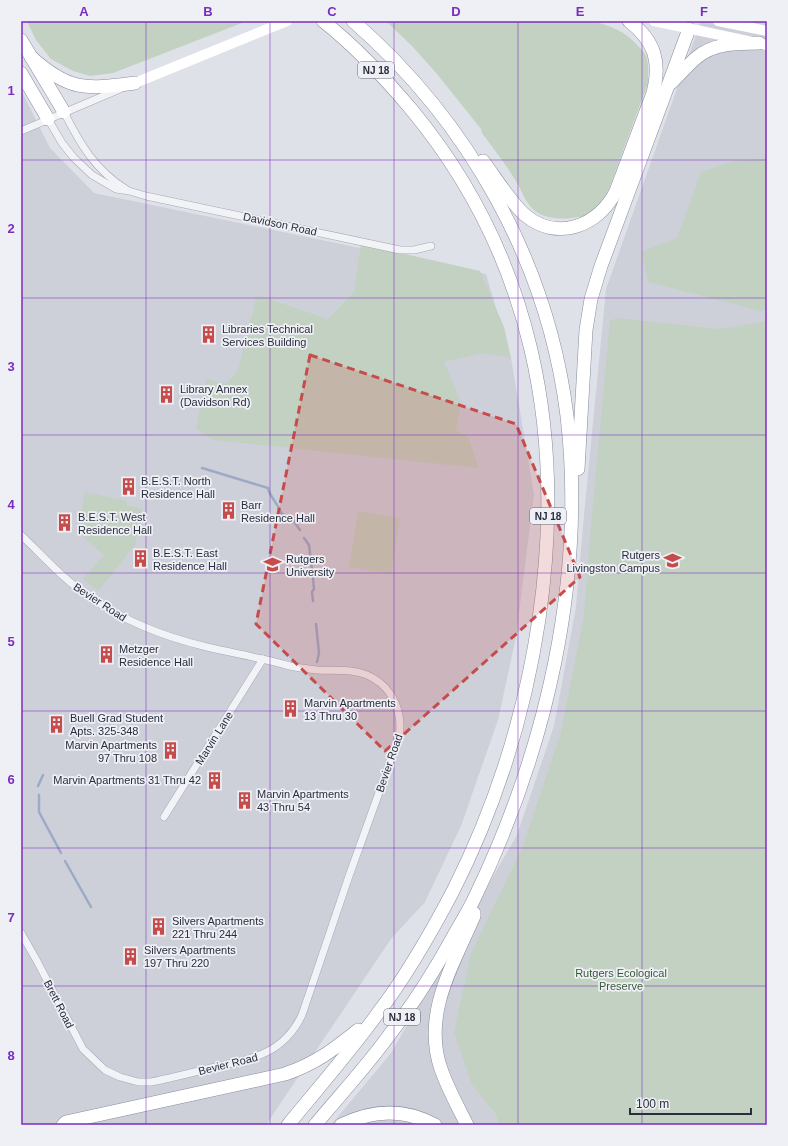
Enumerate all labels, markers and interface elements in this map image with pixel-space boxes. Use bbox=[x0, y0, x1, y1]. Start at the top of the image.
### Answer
text: A bbox=[79, 4, 89, 19]
text: B bbox=[203, 4, 213, 19]
text: C bbox=[327, 4, 337, 19]
text: D bbox=[451, 4, 461, 19]
text: E bbox=[576, 4, 585, 19]
text: F bbox=[700, 4, 708, 19]
road number: NJ 18 bbox=[358, 62, 394, 78]
text: 1 bbox=[7, 83, 15, 98]
street label: Davidson Road bbox=[242, 210, 318, 238]
text: 2 bbox=[7, 221, 15, 236]
place label: Libraries Technical Services Building bbox=[222, 323, 313, 348]
building icon: Libraries Technical Services Building bbox=[199, 325, 219, 345]
text: 3 bbox=[7, 359, 15, 374]
place label: Library Annex (Davidson Rd) bbox=[180, 383, 250, 408]
building icon: Library Annex (Davidson Rd) bbox=[157, 385, 177, 405]
place label: B.E.S.T. North Residence Hall bbox=[141, 475, 215, 500]
building icon: B.E.S.T. North Residence Hall bbox=[118, 477, 138, 497]
text: 4 bbox=[7, 497, 15, 512]
place label: Barr Residence Hall bbox=[241, 499, 315, 524]
building icon: Barr Residence Hall bbox=[218, 501, 238, 521]
road number: NJ 18 bbox=[530, 508, 566, 524]
place label: B.E.S.T. West Residence Hall bbox=[78, 511, 152, 536]
building icon: B.E.S.T. West Residence Hall bbox=[55, 513, 75, 533]
place label: B.E.S.T. East Residence Hall bbox=[153, 547, 227, 572]
building icon: B.E.S.T. East Residence Hall bbox=[130, 549, 150, 569]
place label: Rutgers Livingston Campus bbox=[566, 549, 660, 574]
school or university icon: Rutgers Livingston Campus bbox=[663, 551, 683, 571]
place label: Rutgers University bbox=[286, 553, 335, 578]
school or university icon: Rutgers University bbox=[263, 555, 283, 575]
street label: Bevier Road bbox=[71, 580, 129, 624]
text: 5 bbox=[7, 634, 15, 649]
place label: Metzger Residence Hall bbox=[119, 643, 193, 668]
building icon: Metzger Residence Hall bbox=[96, 645, 116, 665]
place label: Marvin Apartments 13 Thru 30 bbox=[304, 697, 396, 722]
building icon: Marvin Apartments 13 Thru 30 bbox=[281, 699, 301, 719]
street label: Marvin Lane bbox=[193, 709, 235, 767]
place label: Buell Grad Student Apts. 325-348 bbox=[70, 712, 163, 737]
building icon: Buell Grad Student Apts. 325-348 bbox=[47, 714, 67, 734]
street label: Bevier Road bbox=[373, 732, 405, 794]
place label: Marvin Apartments 97 Thru 108 bbox=[65, 739, 157, 764]
building icon: Marvin Apartments 97 Thru 108 bbox=[160, 741, 180, 761]
building icon: Marvin Apartments 31 Thru 42 bbox=[204, 770, 224, 790]
text: 6 bbox=[7, 772, 15, 787]
place label: Marvin Apartments 31 Thru 42 bbox=[53, 774, 201, 786]
place label: Marvin Apartments 43 Thru 54 bbox=[257, 788, 349, 813]
building icon: Marvin Apartments 43 Thru 54 bbox=[234, 790, 254, 810]
text: 7 bbox=[7, 910, 15, 925]
place label: Silvers Apartments 221 Thru 244 bbox=[172, 915, 264, 940]
building icon: Silvers Apartments 221 Thru 244 bbox=[149, 917, 169, 937]
place label: Silvers Apartments 197 Thru 220 bbox=[144, 944, 236, 969]
building icon: Silvers Apartments 197 Thru 220 bbox=[121, 946, 141, 966]
park label: Rutgers Ecological Preserve bbox=[575, 967, 667, 992]
street label: Brett Road bbox=[42, 978, 76, 1030]
road number: NJ 18 bbox=[384, 1009, 420, 1025]
text: 8 bbox=[7, 1048, 15, 1063]
street label: Bevier Road bbox=[197, 1051, 259, 1077]
scale bar bbox=[630, 1090, 751, 1116]
text: 100 m bbox=[636, 1097, 669, 1111]

